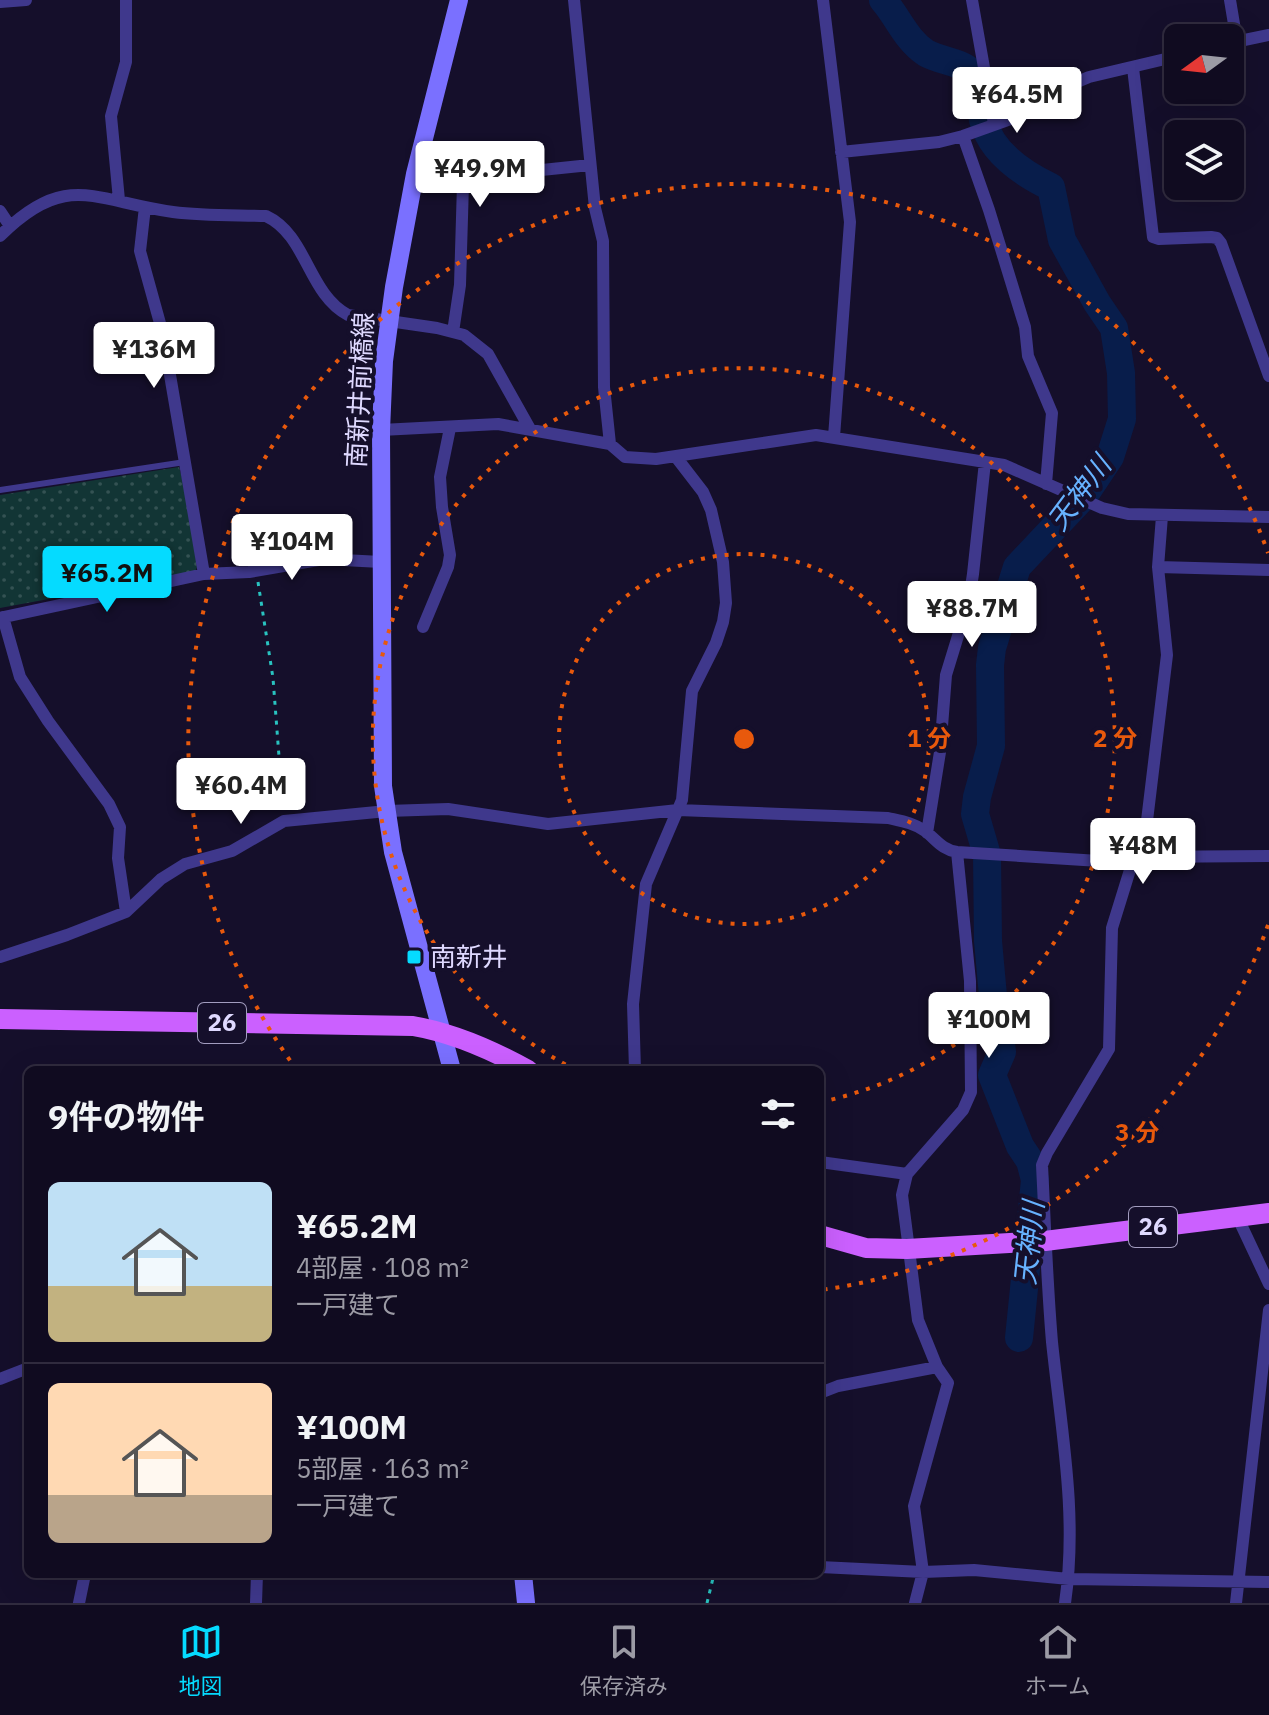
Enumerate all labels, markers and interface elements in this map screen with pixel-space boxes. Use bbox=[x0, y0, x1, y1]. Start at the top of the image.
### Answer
north arrow bbox=[1164, 24, 1244, 104]
map controls bbox=[1164, 24, 1244, 200]
pin: ¥64.5M bbox=[952, 67, 1082, 135]
text: ¥64.5M bbox=[970, 76, 1064, 110]
button: layers bbox=[1164, 120, 1244, 200]
pin: ¥49.9M bbox=[415, 141, 545, 209]
text: ¥49.9M bbox=[433, 150, 527, 184]
street label: 南新井前橋線 bbox=[338, 311, 380, 469]
pin: ¥136M bbox=[98, 322, 210, 390]
text: ¥136M bbox=[112, 331, 197, 365]
water label: 天神川 bbox=[1039, 446, 1120, 537]
pin: ¥104M bbox=[236, 514, 348, 582]
text: ¥104M bbox=[250, 523, 335, 557]
pin: ¥65.2M bbox=[42, 546, 172, 614]
text: ¥65.2M bbox=[60, 555, 154, 589]
pin: ¥88.7M bbox=[907, 581, 1037, 649]
text: ¥88.7M bbox=[925, 590, 1019, 624]
text: 1 分 bbox=[907, 722, 951, 754]
text: 2 分 bbox=[1093, 722, 1137, 754]
centre of rings bbox=[730, 725, 758, 753]
pin: ¥60.4M bbox=[176, 758, 306, 826]
text: ¥60.4M bbox=[194, 767, 288, 801]
pin: ¥48M bbox=[1096, 818, 1190, 886]
text: ¥48M bbox=[1108, 827, 1178, 861]
place label: 南新井 bbox=[430, 939, 508, 973]
marker: 南新井 bbox=[405, 948, 423, 966]
pin: ¥100M bbox=[933, 992, 1045, 1060]
text: ¥100M bbox=[947, 1001, 1032, 1035]
road number: 26 bbox=[198, 1003, 246, 1043]
icon: filters bbox=[756, 1092, 800, 1136]
text: 9件の物件 bbox=[48, 1094, 204, 1138]
text: 3 分 bbox=[1115, 1116, 1159, 1148]
water label: 天神川 bbox=[1006, 1196, 1052, 1287]
text: ¥65.2M bbox=[296, 1203, 418, 1247]
road number: 26 bbox=[1129, 1207, 1177, 1247]
icon: home bbox=[112, 1214, 208, 1310]
text: 4部屋 · 108 m² bbox=[296, 1250, 469, 1284]
text: 一戸建て bbox=[296, 1287, 400, 1321]
text: ¥100M bbox=[296, 1404, 407, 1448]
icon: home bbox=[112, 1415, 208, 1511]
text: 5部屋 · 163 m² bbox=[296, 1451, 469, 1485]
text: 一戸建て bbox=[296, 1488, 400, 1522]
tab: 地図 bbox=[179, 1620, 223, 1700]
tab: 保存済み bbox=[580, 1620, 668, 1700]
tab: ホーム bbox=[1025, 1620, 1090, 1700]

